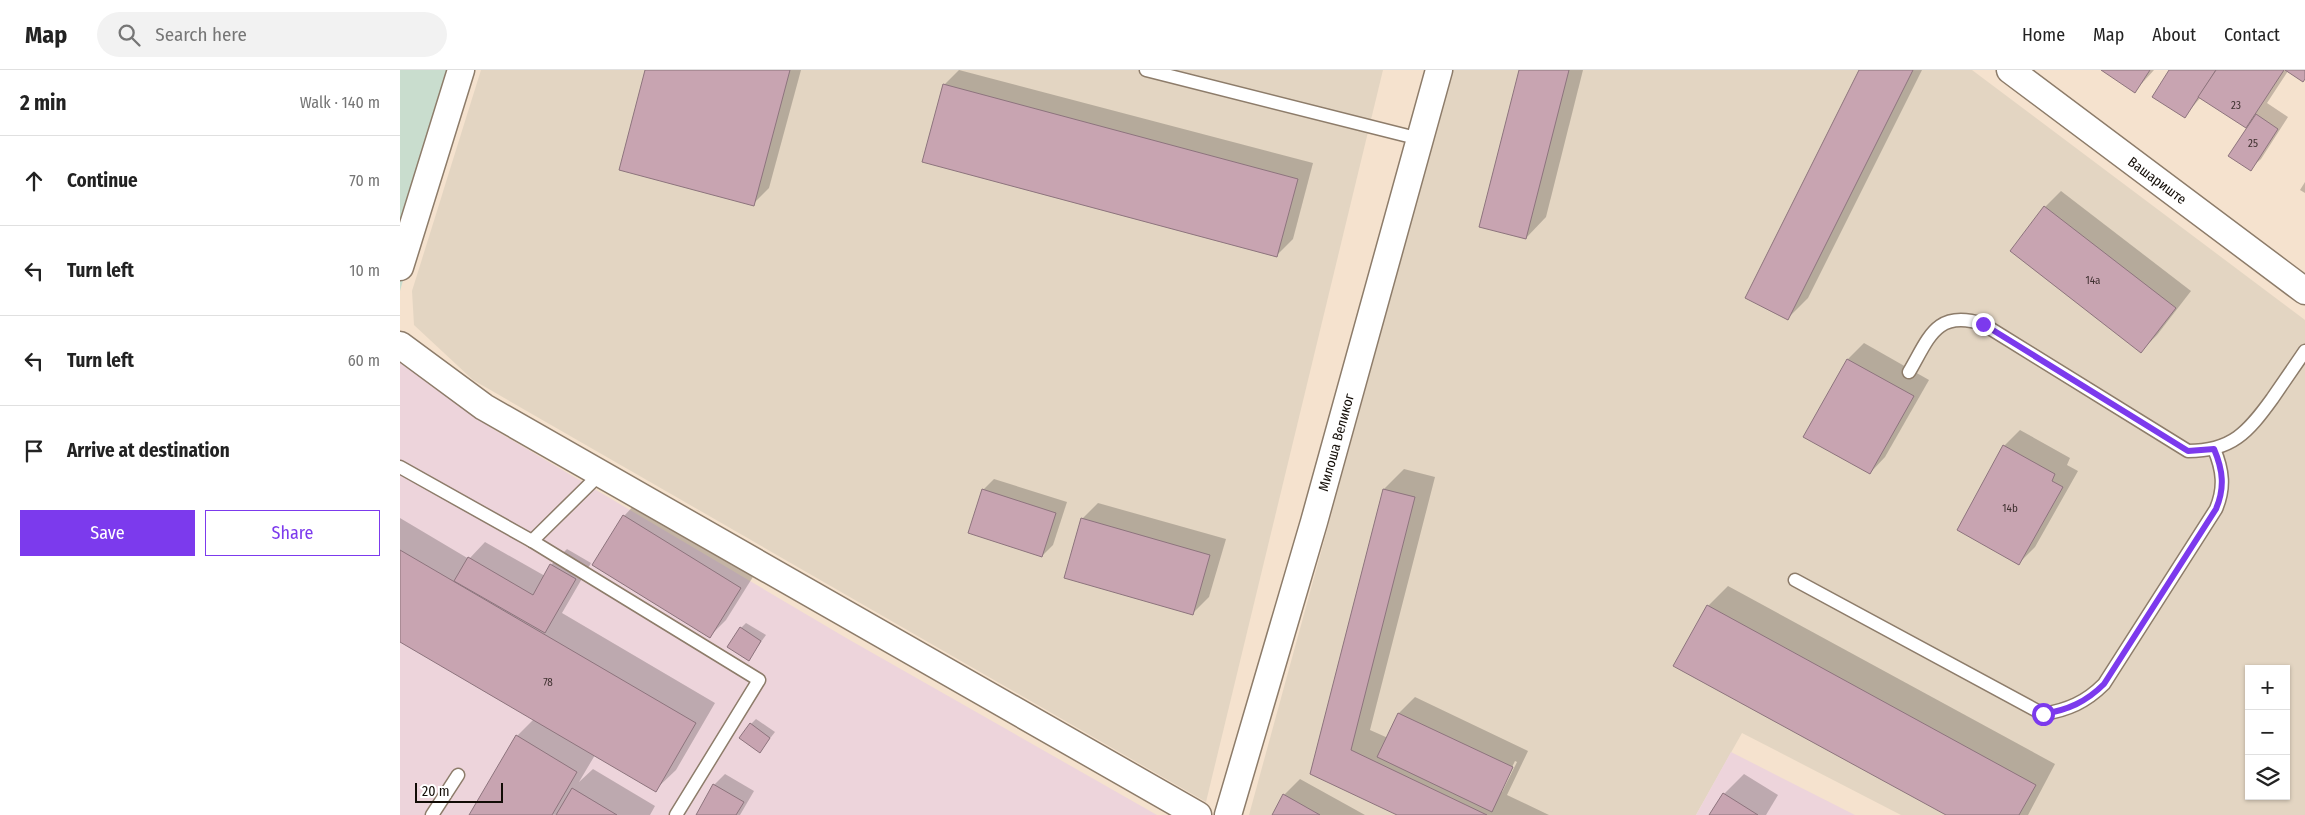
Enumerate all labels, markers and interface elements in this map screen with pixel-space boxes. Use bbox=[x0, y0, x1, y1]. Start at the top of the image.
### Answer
search box bbox=[97, 12, 447, 57]
text: Map bbox=[25, 21, 67, 49]
icon: search bbox=[115, 21, 143, 49]
text: Search here bbox=[155, 23, 247, 46]
text: Home bbox=[2022, 24, 2065, 46]
text: Map bbox=[2093, 24, 2124, 46]
text: About bbox=[2152, 24, 2196, 46]
text: Contact bbox=[2224, 24, 2280, 46]
text: 2 min bbox=[20, 90, 67, 116]
text: Walk · 140 m bbox=[300, 93, 380, 112]
house number: 23 bbox=[2231, 99, 2241, 112]
house number: 25 bbox=[2248, 137, 2258, 150]
street label: Вашариште bbox=[2124, 153, 2190, 208]
icon: ahead bbox=[20, 167, 48, 195]
text: Continue bbox=[67, 169, 138, 192]
text: 70 m bbox=[349, 171, 380, 190]
icon: left bbox=[20, 257, 48, 285]
text: Turn left bbox=[67, 259, 134, 282]
text: 10 m bbox=[349, 261, 380, 280]
house number: 14a bbox=[2085, 274, 2101, 287]
route end bbox=[1972, 313, 1995, 336]
icon: left bbox=[20, 347, 48, 375]
text: Turn left bbox=[67, 349, 134, 372]
text: 60 m bbox=[348, 351, 380, 370]
street label: Милоша Великог bbox=[1315, 391, 1358, 493]
icon: arrive bbox=[20, 437, 48, 465]
text: Arrive at destination bbox=[67, 439, 230, 462]
house number: 14b bbox=[2002, 502, 2018, 515]
button: Save bbox=[20, 510, 195, 556]
button: Share bbox=[205, 510, 380, 556]
map controls bbox=[2245, 665, 2290, 800]
button: + bbox=[2245, 665, 2290, 710]
house number: 78 bbox=[543, 676, 553, 689]
route start bbox=[2032, 703, 2055, 726]
button: − bbox=[2245, 710, 2290, 755]
button: layers bbox=[2245, 755, 2290, 800]
scale bar bbox=[415, 780, 502, 803]
text: 20 m bbox=[422, 783, 450, 800]

